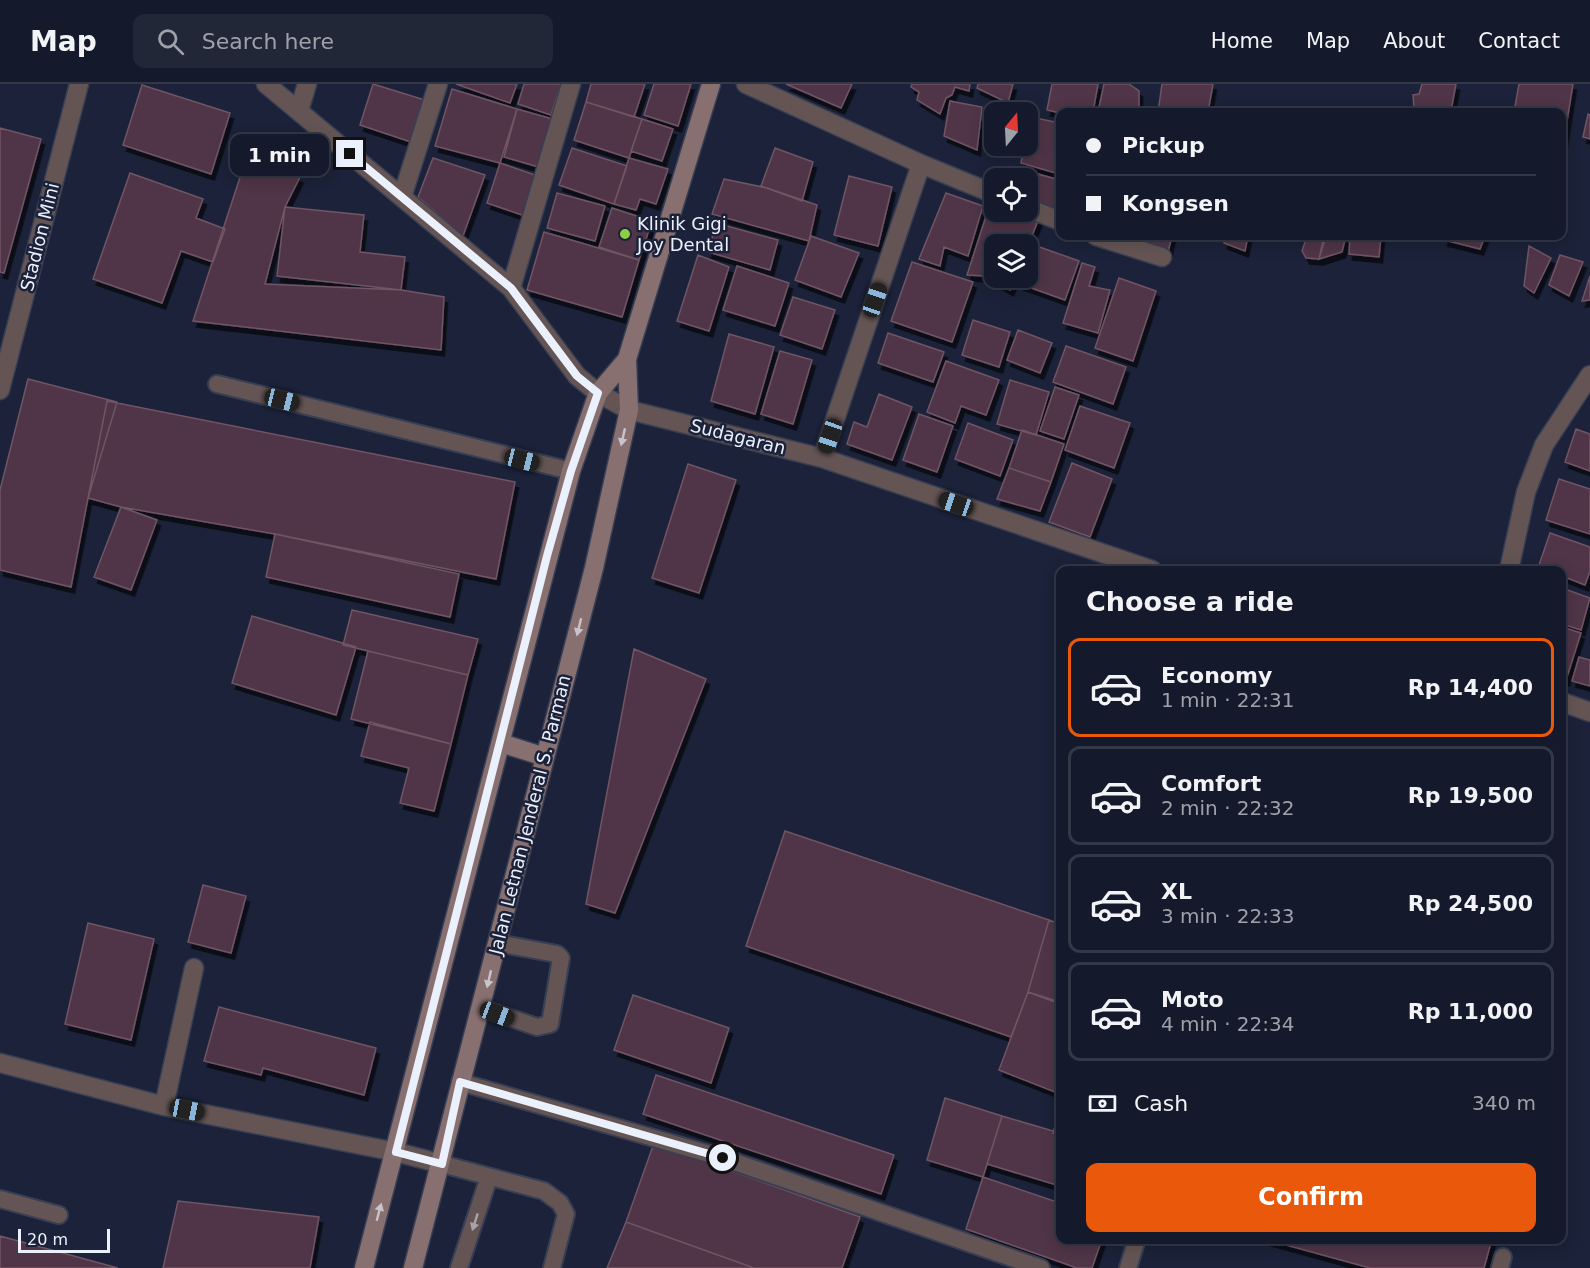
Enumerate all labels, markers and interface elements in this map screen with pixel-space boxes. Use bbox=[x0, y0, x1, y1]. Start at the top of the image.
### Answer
search box bbox=[133, 14, 553, 68]
text: Map bbox=[30, 25, 97, 58]
icon: search bbox=[154, 25, 187, 58]
text: Search here bbox=[202, 29, 334, 54]
text: Home bbox=[1211, 29, 1273, 53]
text: Map bbox=[1306, 29, 1350, 53]
text: About bbox=[1383, 29, 1445, 53]
text: Contact bbox=[1478, 29, 1560, 53]
north arrow bbox=[984, 102, 1038, 156]
map controls bbox=[984, 102, 1038, 288]
callout: 1 min bbox=[230, 133, 329, 175]
text: Pickup bbox=[1122, 133, 1205, 158]
route end bbox=[336, 140, 363, 167]
text: 1 min bbox=[248, 143, 311, 167]
button: locate bbox=[984, 168, 1038, 222]
street label: Stadion Mini bbox=[16, 180, 63, 293]
text: Kongsen bbox=[1122, 191, 1229, 216]
place label: Klinik Gigi Joy Dental bbox=[636, 213, 729, 255]
marker: Klinik Gigi Joy Dental bbox=[618, 227, 632, 241]
button: layers bbox=[984, 234, 1038, 288]
car bbox=[861, 280, 889, 320]
car bbox=[262, 387, 302, 413]
street label: Sudagaran bbox=[688, 415, 788, 459]
car bbox=[816, 416, 844, 456]
one-way arrow bbox=[618, 428, 627, 447]
car bbox=[502, 447, 542, 473]
car bbox=[936, 490, 976, 518]
text: Choose a ride bbox=[1086, 586, 1294, 617]
one-way arrow bbox=[573, 618, 583, 636]
icon: car bbox=[1089, 661, 1143, 715]
text: Economy bbox=[1161, 663, 1272, 688]
street label: Jalan Letnan Jenderal S. Parman bbox=[484, 673, 574, 958]
text: Rp 14,400 bbox=[1408, 675, 1533, 700]
text: 1 min · 22:31 bbox=[1161, 688, 1295, 712]
icon: car bbox=[1089, 769, 1143, 823]
text: Comfort bbox=[1161, 771, 1261, 796]
text: Rp 19,500 bbox=[1408, 783, 1533, 808]
text: 2 min · 22:32 bbox=[1161, 796, 1295, 820]
icon: car bbox=[1089, 877, 1143, 931]
text: XL bbox=[1161, 879, 1192, 904]
text: Rp 24,500 bbox=[1408, 891, 1533, 916]
text: 3 min · 22:33 bbox=[1161, 904, 1295, 928]
one-way arrow bbox=[483, 970, 493, 988]
icon: car bbox=[1089, 985, 1143, 1039]
text: Moto bbox=[1161, 987, 1224, 1012]
car bbox=[477, 999, 517, 1029]
text: Rp 11,000 bbox=[1408, 999, 1533, 1024]
text: 4 min · 22:34 bbox=[1161, 1012, 1295, 1036]
icon: cash bbox=[1086, 1087, 1119, 1120]
text: Cash bbox=[1134, 1091, 1188, 1116]
text: 340 m bbox=[1472, 1091, 1536, 1115]
car bbox=[168, 1098, 206, 1122]
route start bbox=[709, 1144, 736, 1171]
button: Confirm bbox=[1086, 1163, 1536, 1232]
one-way arrow bbox=[375, 1202, 385, 1221]
one-way arrow bbox=[469, 1213, 479, 1231]
scale bar bbox=[18, 1226, 110, 1254]
text: 20 m bbox=[27, 1230, 68, 1249]

